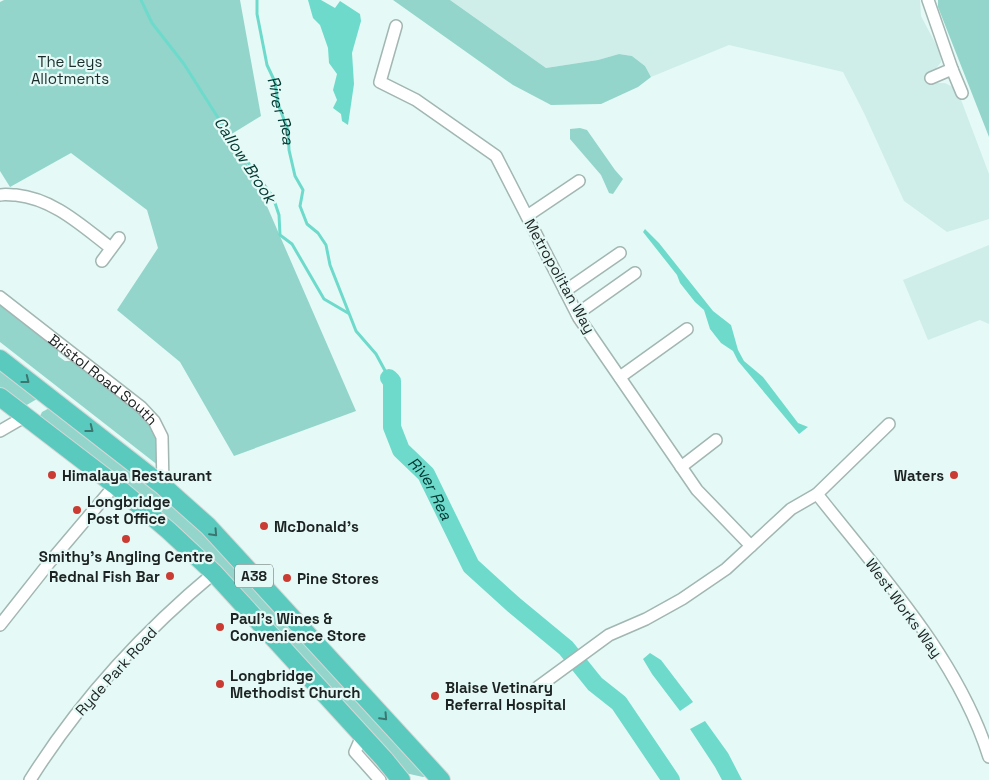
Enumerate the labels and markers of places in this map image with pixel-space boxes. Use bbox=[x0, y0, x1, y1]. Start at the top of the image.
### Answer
place label: Himalaya Restaurant bbox=[62, 466, 212, 485]
place label: Waters bbox=[894, 466, 944, 485]
marker: Himalaya Restaurant bbox=[46, 469, 58, 481]
marker: Waters bbox=[948, 469, 960, 481]
place label: Longbridge Post Office bbox=[87, 492, 171, 528]
marker: Longbridge Post Office bbox=[71, 504, 83, 516]
place label: McDonald's bbox=[274, 517, 359, 536]
marker: McDonald's bbox=[258, 520, 270, 532]
marker: Smithy's Angling Centre bbox=[120, 533, 132, 545]
place label: Smithy's Angling Centre bbox=[39, 547, 213, 566]
place label: Rednal Fish Bar bbox=[49, 567, 160, 586]
place label: Pine Stores bbox=[297, 569, 379, 588]
marker: Rednal Fish Bar bbox=[164, 570, 176, 582]
marker: Pine Stores bbox=[281, 572, 293, 584]
place label: Paul's Wines & Convenience Store bbox=[230, 609, 366, 645]
marker: Paul's Wines & Convenience Store bbox=[214, 621, 226, 633]
place label: Longbridge Methodist Church bbox=[230, 666, 361, 702]
marker: Longbridge Methodist Church bbox=[214, 678, 226, 690]
place label: Blaise Vetinary Referral Hospital bbox=[445, 678, 566, 714]
marker: Blaise Vetinary Referral Hospital bbox=[429, 690, 441, 702]

